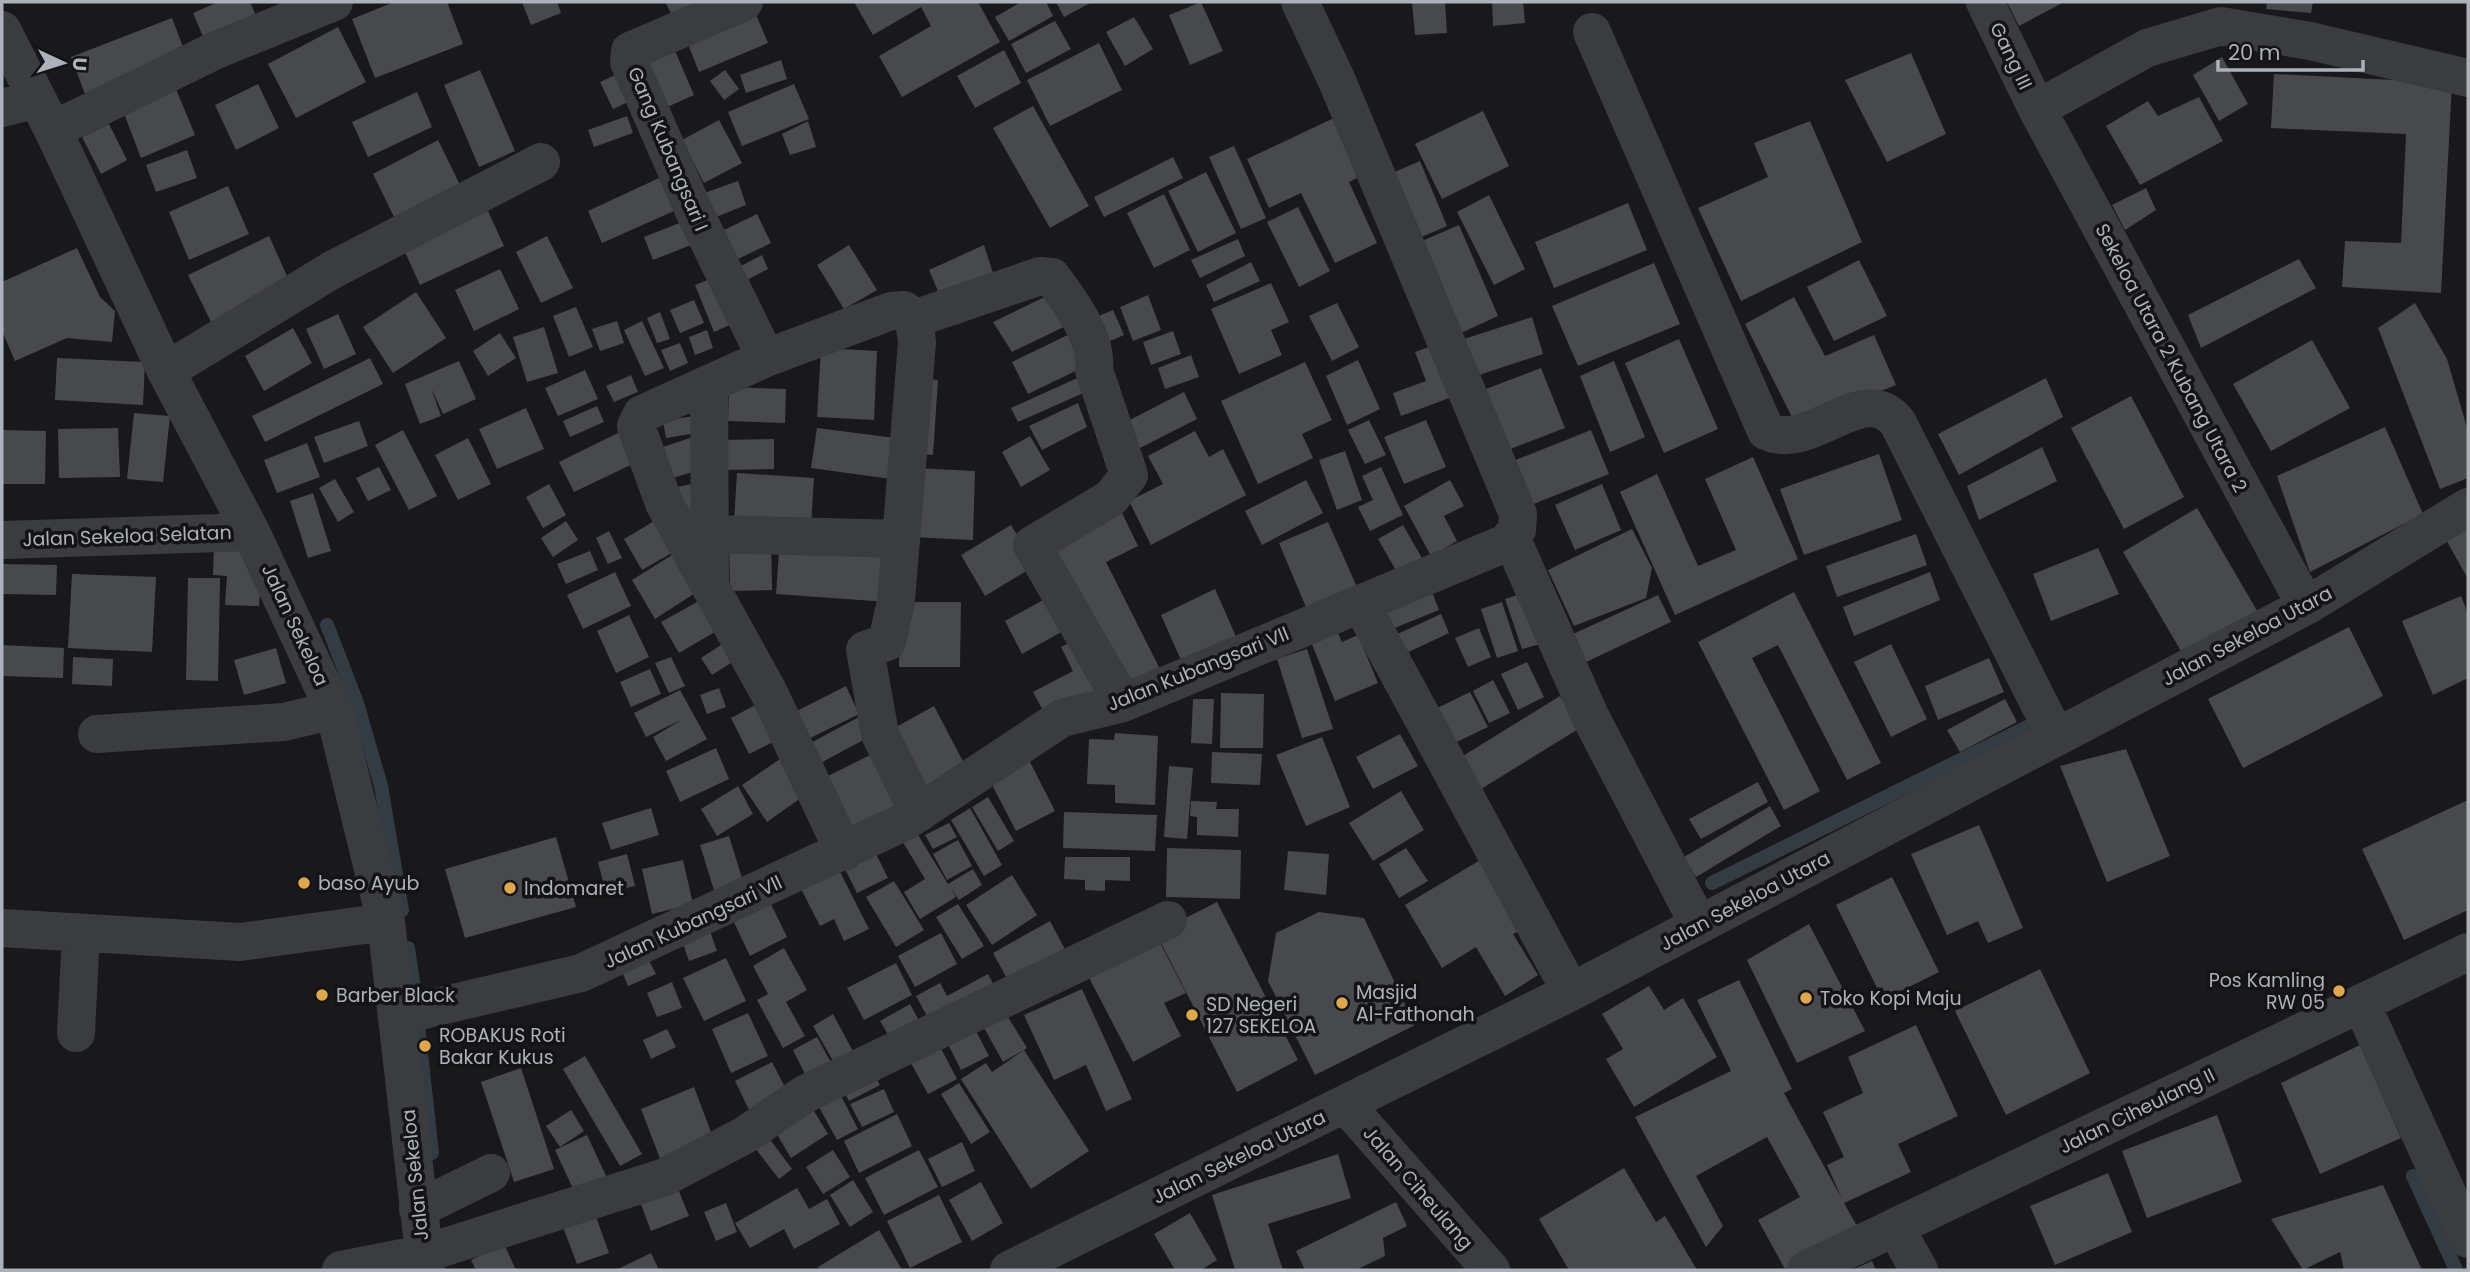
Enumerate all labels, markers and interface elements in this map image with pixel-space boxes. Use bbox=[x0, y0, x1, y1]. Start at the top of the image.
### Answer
street label: Gang III bbox=[1983, 18, 2039, 94]
north arrow bbox=[28, 28, 98, 98]
scale bar bbox=[2218, 28, 2363, 72]
text: 20 m bbox=[2228, 38, 2281, 67]
text: U bbox=[66, 57, 93, 72]
street label: Gang Kubangsari I bbox=[621, 63, 715, 235]
street label: Sekeloa Utara 2 Kubang Utara 2 bbox=[2089, 219, 2254, 497]
street label: Jalan Sekeloa Selatan bbox=[22, 519, 232, 553]
street label: Jalan Sekeloa bbox=[255, 560, 335, 690]
street label: Jalan Sekeloa Utara bbox=[2157, 580, 2337, 692]
street label: Jalan Kubangsari Vll bbox=[1103, 620, 1293, 718]
street label: Jalan Sekeloa Utara bbox=[1655, 845, 1835, 957]
street label: Jalan Kubangsari Vll bbox=[600, 869, 786, 975]
place label: baso Ayub bbox=[318, 870, 420, 897]
marker: baso Ayub bbox=[296, 875, 312, 891]
place label: Indomaret bbox=[524, 875, 624, 902]
marker: Indomaret bbox=[502, 880, 518, 896]
place label: Pos Kamling RW 05 bbox=[2209, 967, 2325, 1016]
place label: Masjid Al-Fathonah bbox=[1356, 979, 1475, 1028]
place label: Barber Black bbox=[336, 982, 455, 1009]
marker: Pos Kamling RW 05 bbox=[2331, 983, 2347, 999]
place label: Toko Kopi Maju bbox=[1820, 985, 1962, 1012]
marker: Barber Black bbox=[314, 987, 330, 1003]
marker: Toko Kopi Maju bbox=[1798, 990, 1814, 1006]
place label: SD Negeri 127 SEKELOA bbox=[1206, 991, 1317, 1040]
marker: Masjid Al-Fathonah bbox=[1334, 995, 1350, 1011]
marker: SD Negeri 127 SEKELOA bbox=[1184, 1007, 1200, 1023]
place label: ROBAKUS Roti Bakar Kukus bbox=[439, 1022, 566, 1071]
marker: ROBAKUS Roti Bakar Kukus bbox=[417, 1038, 433, 1054]
street label: Jalan Ciheulang II bbox=[2055, 1062, 2219, 1160]
street label: Jalan Sekeloa Utara bbox=[1148, 1103, 1330, 1211]
street label: Jalan Sekeloa bbox=[395, 1108, 435, 1242]
street label: Jalan Ciheulang bbox=[1357, 1120, 1479, 1256]

